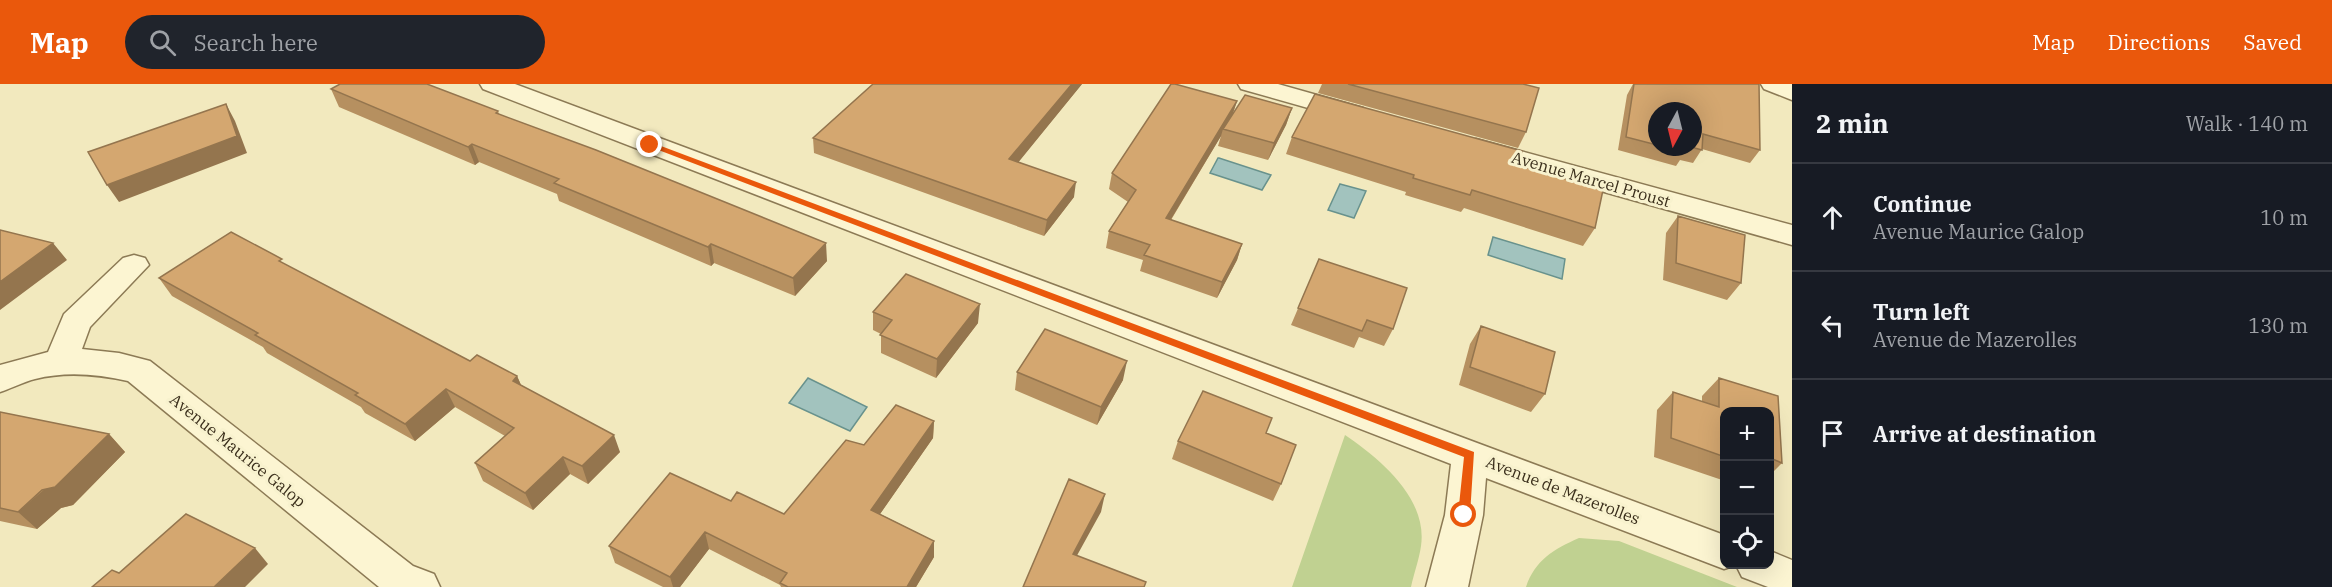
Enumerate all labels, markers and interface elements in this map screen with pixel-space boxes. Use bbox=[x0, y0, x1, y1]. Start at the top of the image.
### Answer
search box bbox=[125, 15, 545, 69]
text: Map bbox=[30, 24, 89, 61]
icon: search bbox=[146, 26, 179, 59]
text: Search here bbox=[194, 28, 318, 57]
text: Map bbox=[2032, 28, 2075, 56]
text: Directions bbox=[2108, 28, 2210, 56]
text: Saved bbox=[2243, 28, 2302, 56]
north arrow bbox=[1648, 102, 1702, 156]
text: 2 min bbox=[1816, 106, 1889, 140]
text: Walk · 140 m bbox=[2186, 110, 2308, 137]
route end bbox=[636, 131, 662, 157]
street label: Avenue Marcel Proust bbox=[1509, 147, 1673, 211]
text: Continue bbox=[1873, 189, 1972, 218]
icon: ahead bbox=[1816, 201, 1849, 234]
text: 10 m bbox=[2260, 204, 2308, 231]
text: Avenue Maurice Galop bbox=[1873, 218, 2084, 245]
text: Turn left bbox=[1873, 297, 1969, 326]
icon: left bbox=[1816, 309, 1849, 342]
text: 130 m bbox=[2248, 312, 2308, 339]
text: Avenue de Mazerolles bbox=[1873, 326, 2077, 353]
street label: Avenue Maurice Galop bbox=[166, 389, 310, 511]
map controls bbox=[1720, 407, 1774, 569]
button: + bbox=[1720, 407, 1774, 461]
icon: arrive bbox=[1816, 417, 1849, 450]
text: Arrive at destination bbox=[1873, 419, 2096, 448]
street label: Avenue de Mazerolles bbox=[1483, 451, 1643, 529]
button: − bbox=[1720, 461, 1774, 515]
route start bbox=[1450, 501, 1476, 527]
button: locate bbox=[1720, 515, 1774, 569]

